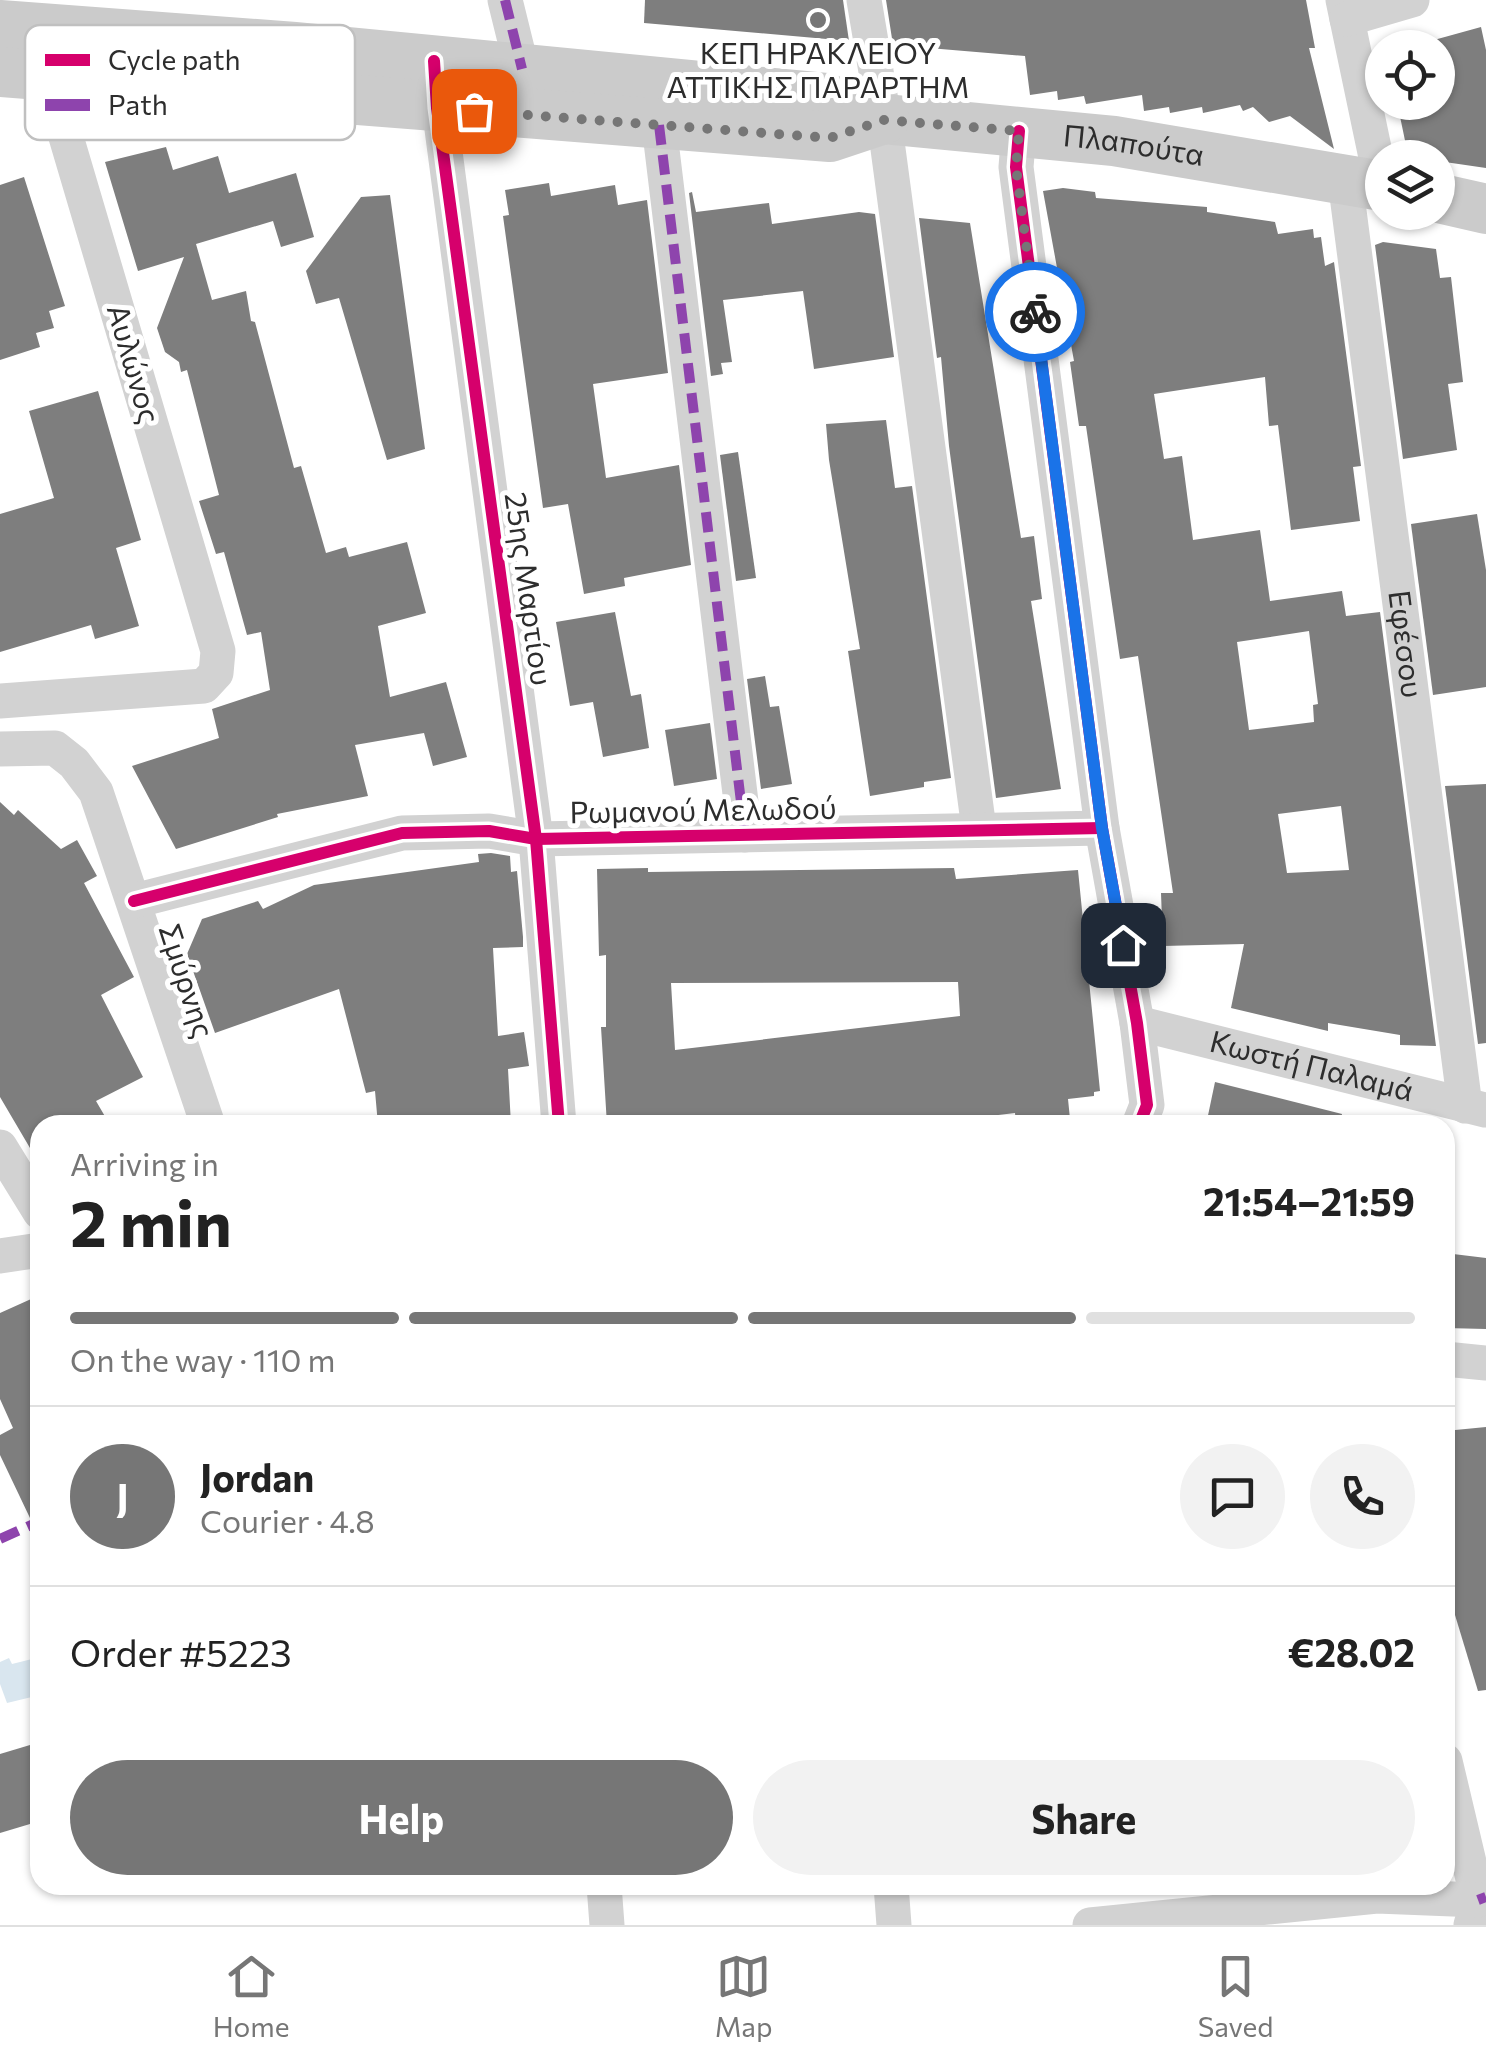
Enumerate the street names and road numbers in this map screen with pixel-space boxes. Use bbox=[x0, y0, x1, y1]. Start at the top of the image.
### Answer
street label: Πλαπούτα bbox=[1062, 115, 1207, 172]
street label: Αυλώνος bbox=[101, 299, 170, 427]
street label: 25ης Μαρτίου bbox=[499, 490, 562, 687]
street label: Εφέσου bbox=[1382, 588, 1433, 700]
street label: Ρωμανού Μελωδού bbox=[569, 788, 837, 829]
street label: Σμύρνης bbox=[153, 919, 224, 1042]
street label: Κωστή Παλαμά bbox=[1207, 1021, 1418, 1107]

